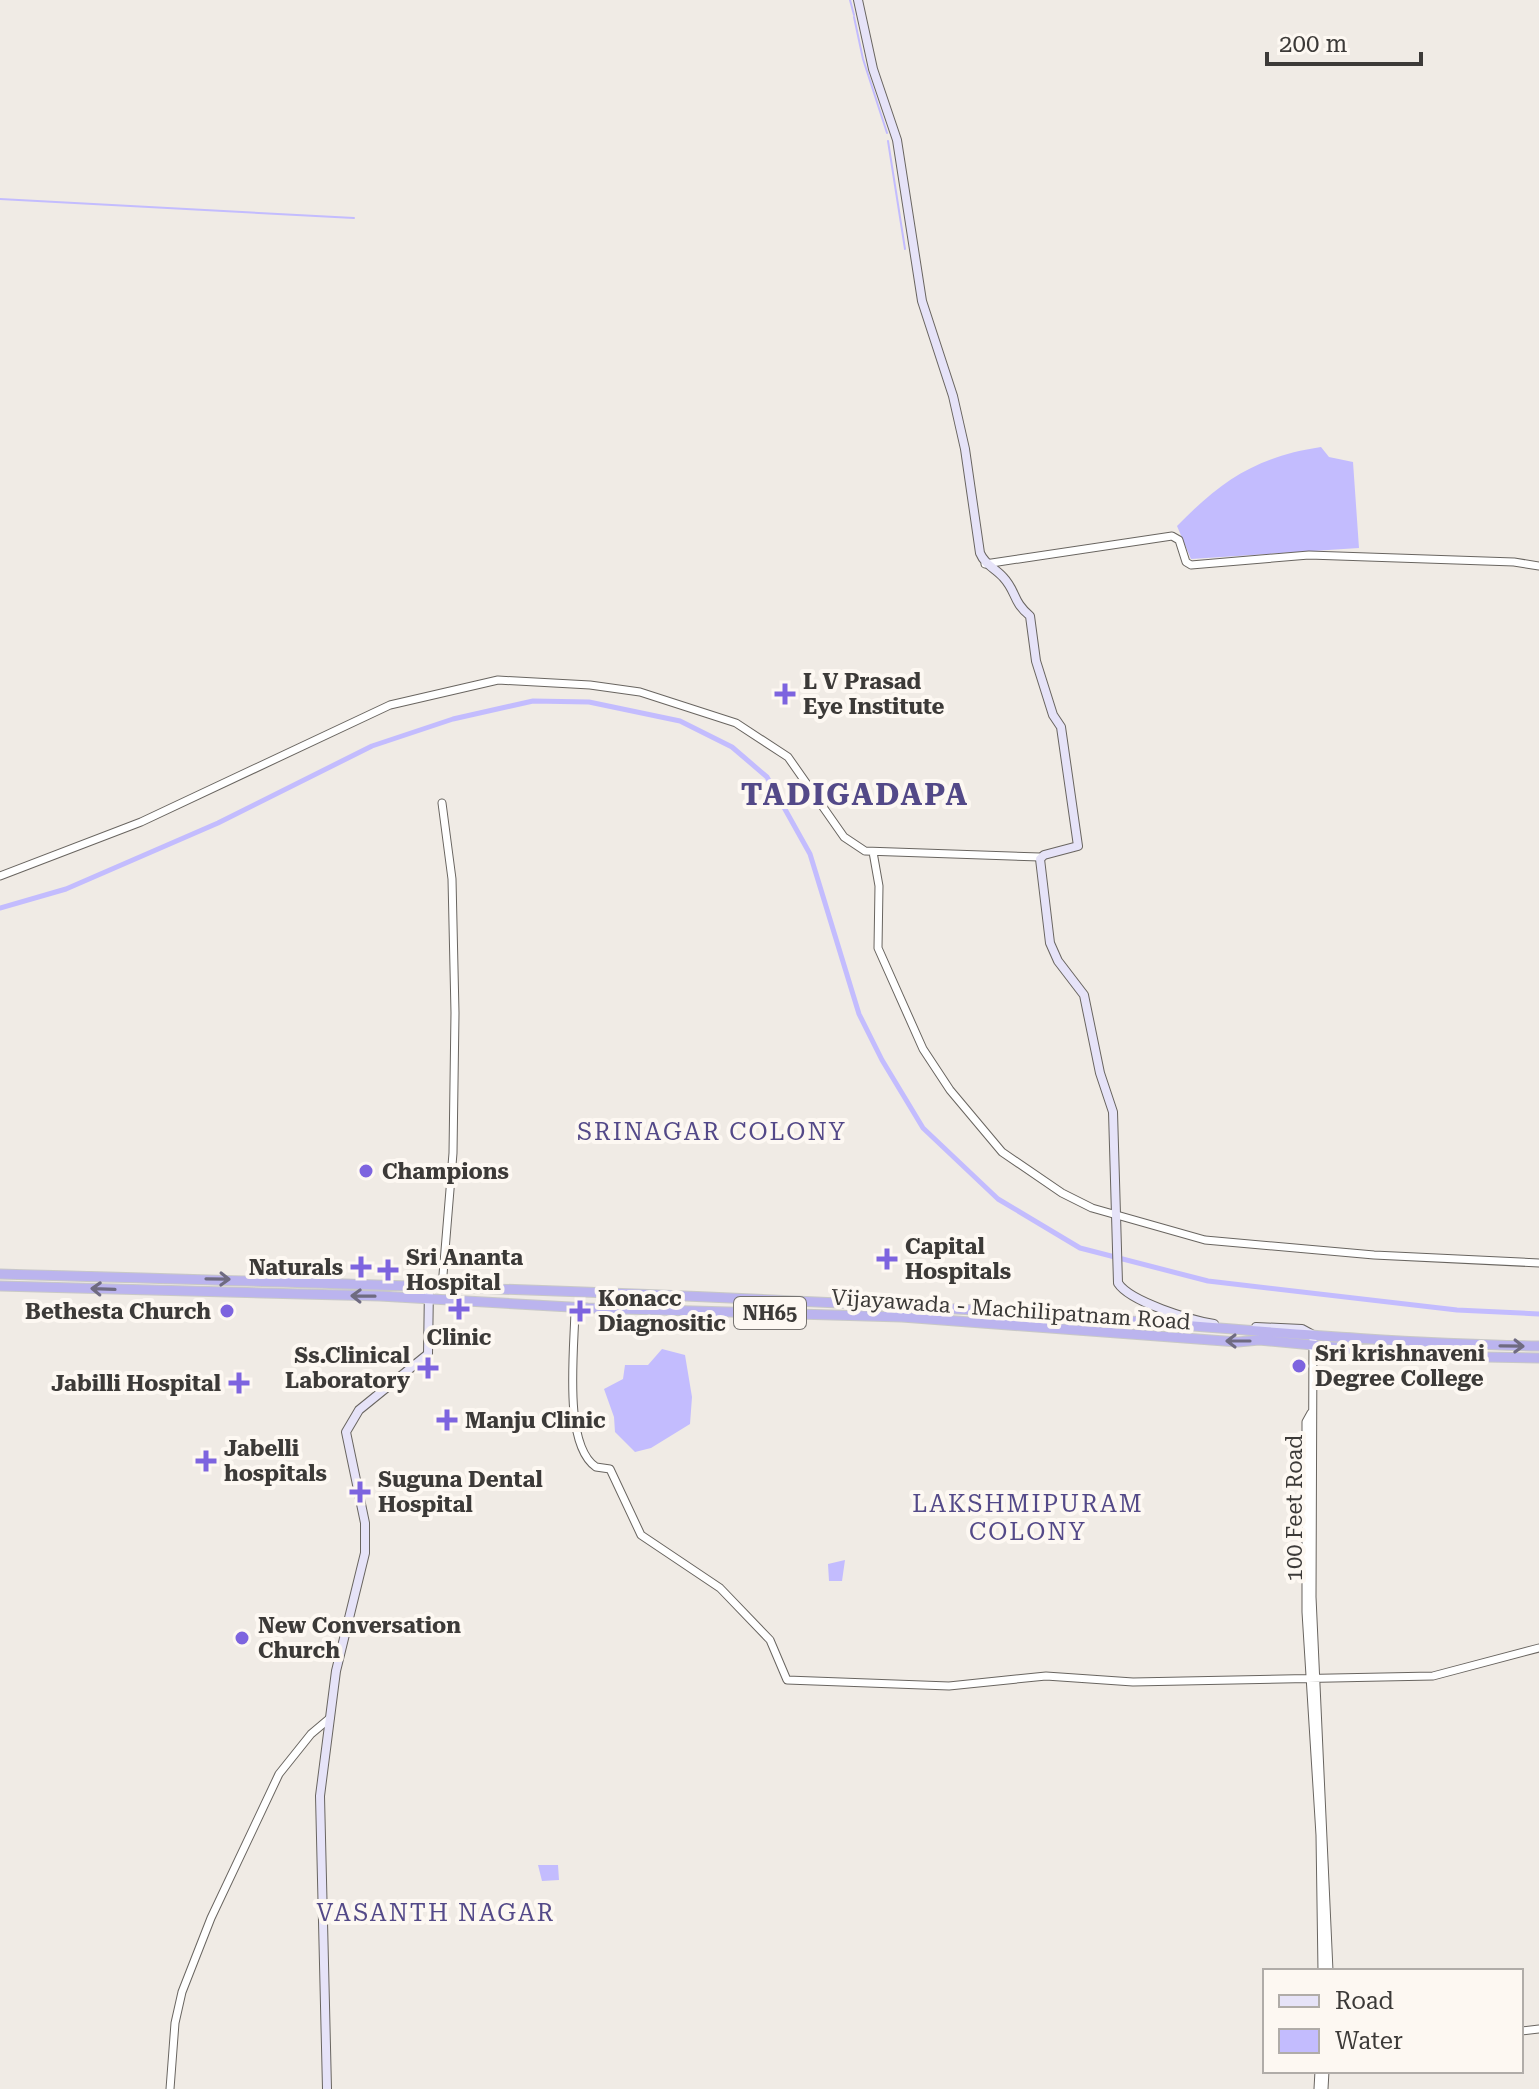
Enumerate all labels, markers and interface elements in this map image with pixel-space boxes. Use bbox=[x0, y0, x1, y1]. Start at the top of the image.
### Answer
scale bar bbox=[1267, 16, 1421, 66]
text: 200 m bbox=[1279, 30, 1347, 58]
place label: L V Prasad Eye Institute bbox=[803, 669, 945, 719]
marker: L V Prasad Eye Institute bbox=[774, 683, 796, 705]
district label: TADIGADAPA bbox=[741, 777, 969, 812]
district label: SRINAGAR COLONY bbox=[577, 1118, 847, 1146]
place label: Champions bbox=[382, 1159, 509, 1184]
marker: Champions bbox=[357, 1162, 375, 1180]
place label: Capital Hospitals bbox=[905, 1234, 1011, 1284]
place label: Sri Ananta Hospital bbox=[406, 1245, 523, 1295]
marker: Capital Hospitals bbox=[876, 1248, 898, 1270]
place label: Naturals bbox=[249, 1255, 343, 1280]
marker: Naturals bbox=[350, 1256, 372, 1278]
marker: Sri Ananta Hospital bbox=[377, 1259, 399, 1281]
one-way arrow bbox=[204, 1272, 231, 1287]
one-way arrow bbox=[90, 1281, 117, 1296]
street label: Vijayawada - Machilipatnam Road bbox=[830, 1284, 1192, 1335]
place label: Konacc Diagnositic bbox=[598, 1286, 726, 1336]
one-way arrow bbox=[350, 1288, 377, 1304]
road number: NH65 bbox=[734, 1297, 806, 1329]
marker: Clinic bbox=[448, 1298, 470, 1320]
place label: Bethesta Church bbox=[25, 1299, 211, 1324]
marker: Konacc Diagnositic bbox=[569, 1300, 591, 1322]
marker: Bethesta Church bbox=[218, 1302, 236, 1320]
place label: Clinic bbox=[427, 1325, 492, 1350]
one-way arrow bbox=[1225, 1333, 1252, 1349]
one-way arrow bbox=[1498, 1338, 1525, 1353]
place label: Sri krishnaveni Degree College bbox=[1315, 1341, 1485, 1391]
place label: Ss.Clinical Laboratory bbox=[285, 1343, 411, 1393]
marker: Ss.Clinical Laboratory bbox=[417, 1357, 439, 1379]
marker: Sri krishnaveni Degree College bbox=[1290, 1357, 1308, 1375]
place label: Jabilli Hospital bbox=[51, 1371, 221, 1396]
marker: Jabilli Hospital bbox=[228, 1372, 250, 1394]
place label: Manju Clinic bbox=[465, 1408, 606, 1433]
marker: Manju Clinic bbox=[436, 1409, 458, 1431]
street label: 100 Feet Road bbox=[1282, 1435, 1307, 1581]
place label: Jabelli hospitals bbox=[224, 1436, 327, 1486]
marker: Jabelli hospitals bbox=[195, 1450, 217, 1472]
place label: Suguna Dental Hospital bbox=[378, 1467, 543, 1517]
marker: Suguna Dental Hospital bbox=[349, 1481, 371, 1503]
district label: LAKSHMIPURAM COLONY bbox=[912, 1490, 1144, 1546]
place label: New Conversation Church bbox=[258, 1613, 461, 1663]
marker: New Conversation Church bbox=[233, 1629, 251, 1647]
district label: VASANTH NAGAR bbox=[317, 1899, 555, 1927]
legend bbox=[1263, 1969, 1523, 2073]
text: Road bbox=[1335, 1987, 1394, 2015]
text: Water bbox=[1335, 2027, 1403, 2055]

